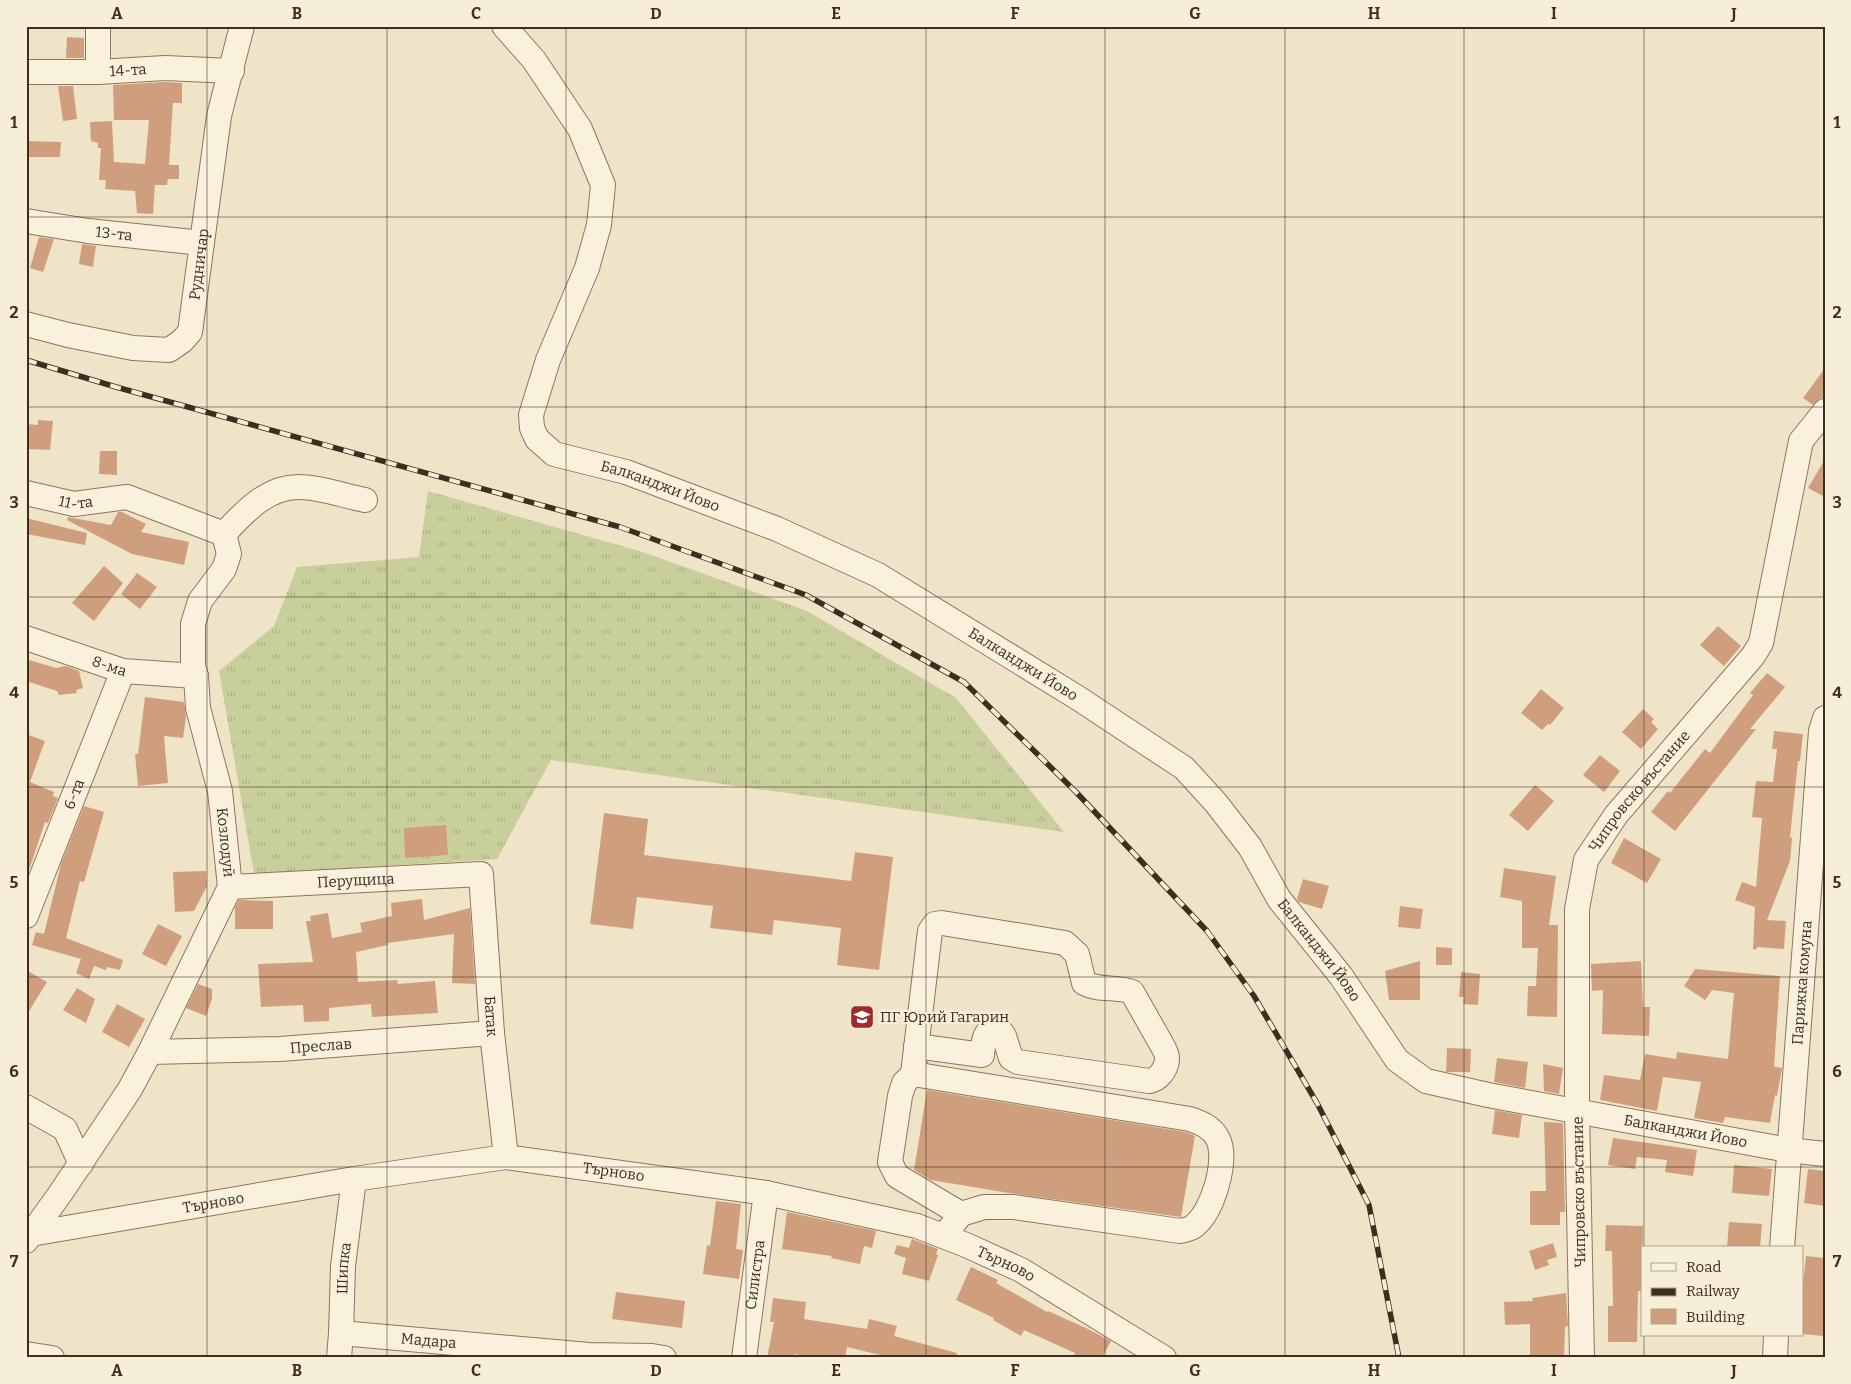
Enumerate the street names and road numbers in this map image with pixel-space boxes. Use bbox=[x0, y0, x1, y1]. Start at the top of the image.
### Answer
street label: 14-та bbox=[109, 60, 147, 80]
street label: 13-та bbox=[95, 223, 133, 245]
street label: Рудничар bbox=[185, 227, 213, 301]
street label: Балканджи Йово bbox=[599, 457, 722, 516]
street label: 11-та bbox=[57, 492, 94, 513]
street label: Балканджи Йово bbox=[965, 624, 1081, 705]
street label: 8-ма bbox=[90, 652, 129, 681]
street label: Чипровско въстание bbox=[1585, 727, 1694, 856]
street label: 6-та bbox=[60, 776, 88, 812]
street label: Козлодуй bbox=[213, 807, 238, 878]
street label: Перущица bbox=[317, 869, 395, 891]
street label: Балканджи Йово bbox=[1274, 895, 1364, 1005]
street label: Парижка комуна bbox=[1788, 920, 1816, 1046]
street label: Батак bbox=[480, 995, 501, 1038]
street label: Преслав bbox=[289, 1035, 353, 1057]
street label: Балканджи Йово bbox=[1622, 1111, 1749, 1151]
street label: Чипровско въстание bbox=[1569, 1116, 1589, 1268]
street label: Търново bbox=[582, 1159, 646, 1185]
street label: Търново bbox=[181, 1189, 245, 1217]
street label: Силистра bbox=[742, 1239, 769, 1311]
street label: Шипка bbox=[333, 1241, 355, 1294]
street label: Търново bbox=[974, 1242, 1038, 1285]
street label: Мадара bbox=[400, 1329, 457, 1352]

